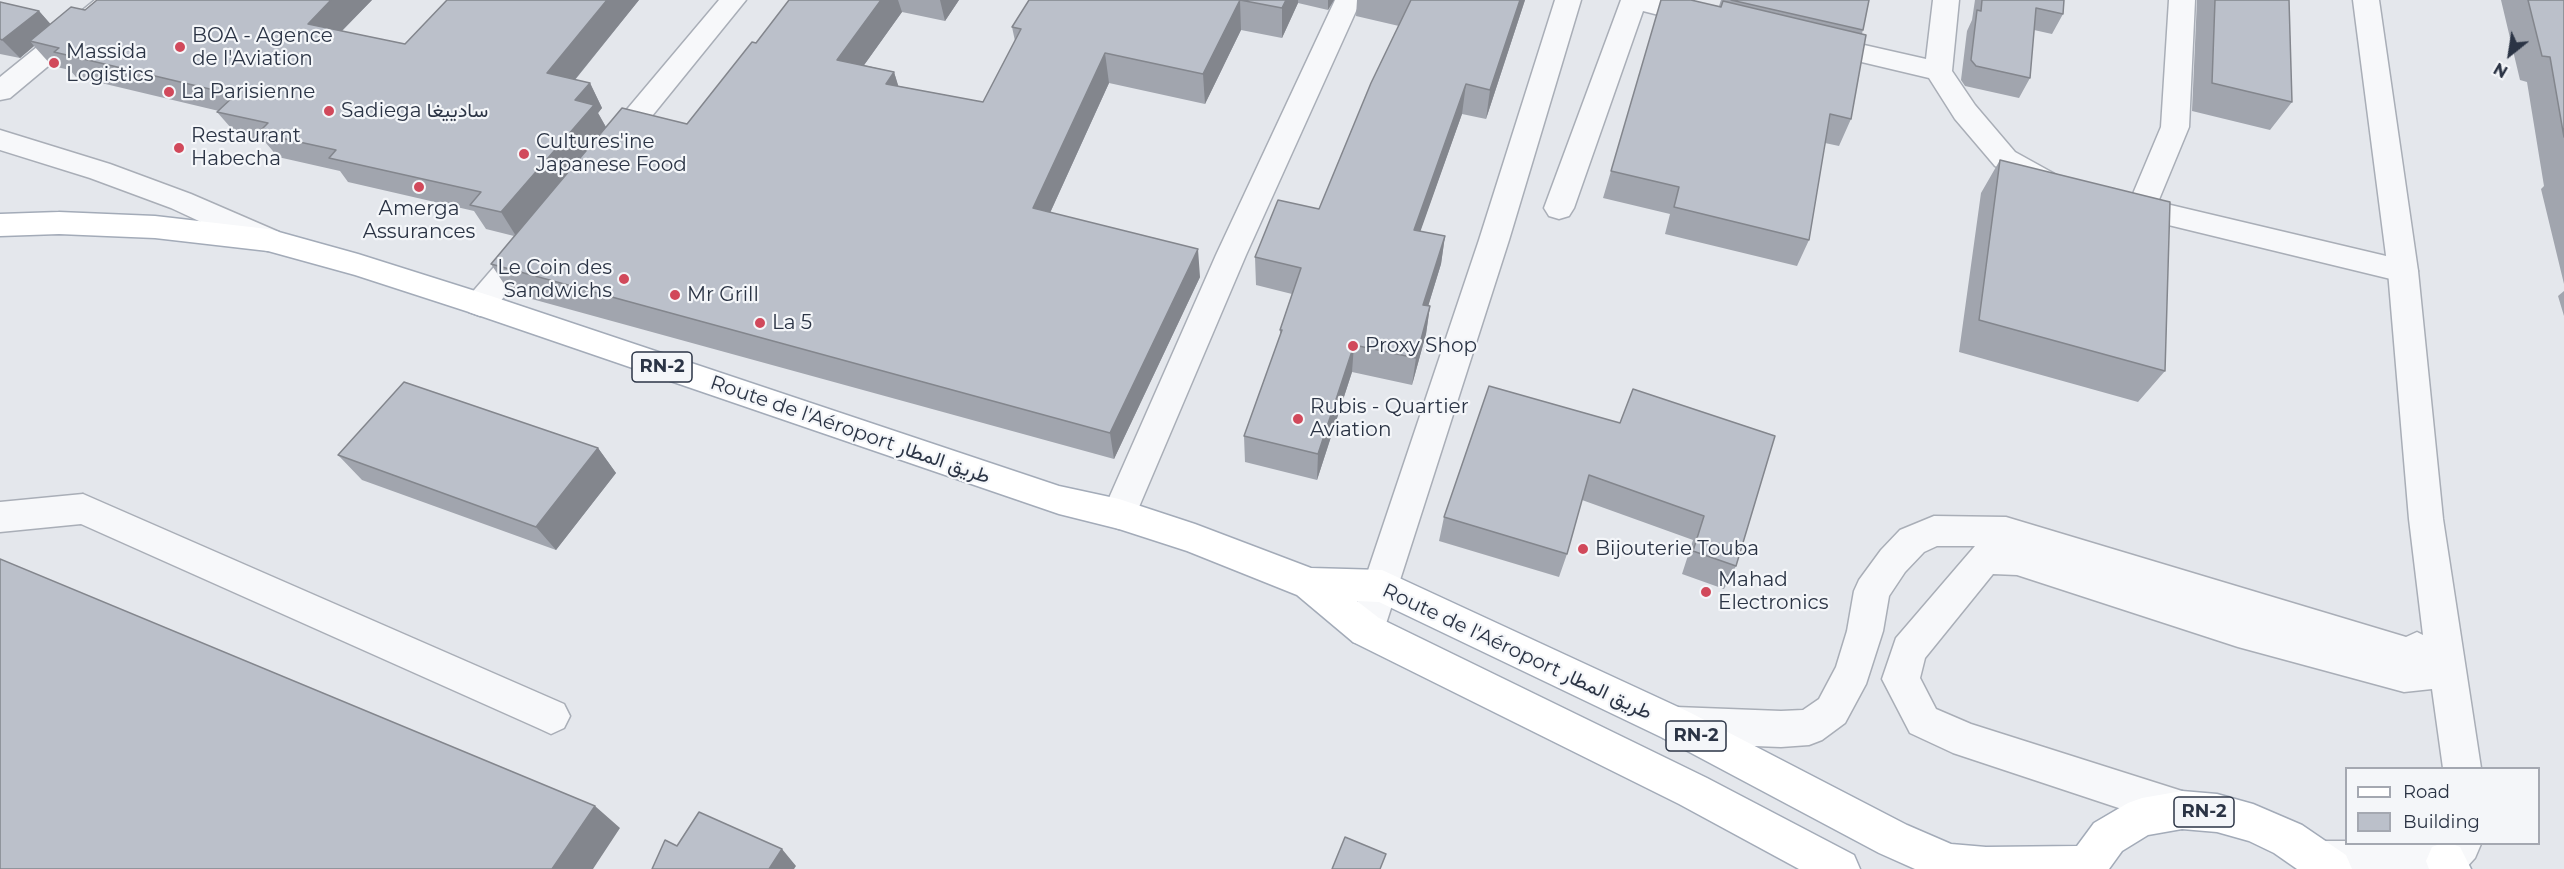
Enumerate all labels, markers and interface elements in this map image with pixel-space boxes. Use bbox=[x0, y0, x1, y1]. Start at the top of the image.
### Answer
place label: BOA - Agence de l'Aviation bbox=[192, 24, 333, 71]
north arrow bbox=[2480, 24, 2540, 84]
place label: Massida Logistics bbox=[66, 40, 154, 87]
marker: BOA - Agence de l'Aviation bbox=[173, 40, 187, 54]
marker: Massida Logistics bbox=[47, 56, 61, 70]
text: N bbox=[2490, 59, 2511, 81]
place label: La Parisienne bbox=[181, 80, 315, 104]
marker: La Parisienne bbox=[162, 85, 176, 99]
place label: Sadiega سادييغا bbox=[341, 99, 488, 123]
marker: Sadiega سادييغا bbox=[322, 104, 336, 118]
place label: Restaurant Habecha bbox=[191, 124, 301, 171]
place label: Cultures'ine Japanese Food bbox=[536, 130, 687, 177]
marker: Restaurant Habecha bbox=[172, 141, 186, 155]
marker: Cultures'ine Japanese Food bbox=[517, 147, 531, 161]
marker: Amerga Assurances bbox=[412, 180, 426, 194]
place label: Amerga Assurances bbox=[363, 197, 475, 244]
place label: Le Coin des Sandwichs bbox=[497, 256, 612, 303]
marker: Le Coin des Sandwichs bbox=[617, 272, 631, 286]
place label: Mr Grill bbox=[687, 283, 759, 307]
marker: Mr Grill bbox=[668, 288, 682, 302]
place label: La 5 bbox=[772, 311, 812, 335]
marker: La 5 bbox=[753, 316, 767, 330]
place label: Proxy Shop bbox=[1365, 334, 1477, 358]
marker: Proxy Shop bbox=[1346, 339, 1360, 353]
road number: RN-2 bbox=[632, 352, 692, 382]
street label: Route de l'Aéroport طريق المطار bbox=[707, 371, 993, 489]
place label: Rubis - Quartier Aviation bbox=[1310, 395, 1469, 442]
marker: Rubis - Quartier Aviation bbox=[1291, 412, 1305, 426]
place label: Bijouterie Touba bbox=[1595, 537, 1759, 561]
marker: Bijouterie Touba bbox=[1576, 542, 1590, 556]
place label: Mahad Electronics bbox=[1718, 568, 1829, 615]
street label: Route de l'Aéroport طريق المطار bbox=[1379, 579, 1655, 725]
marker: Mahad Electronics bbox=[1699, 585, 1713, 599]
road number: RN-2 bbox=[1666, 721, 1726, 751]
legend bbox=[2345, 767, 2540, 845]
text: Road bbox=[2403, 781, 2450, 803]
road number: RN-2 bbox=[2174, 797, 2234, 827]
text: Building bbox=[2403, 811, 2480, 833]

